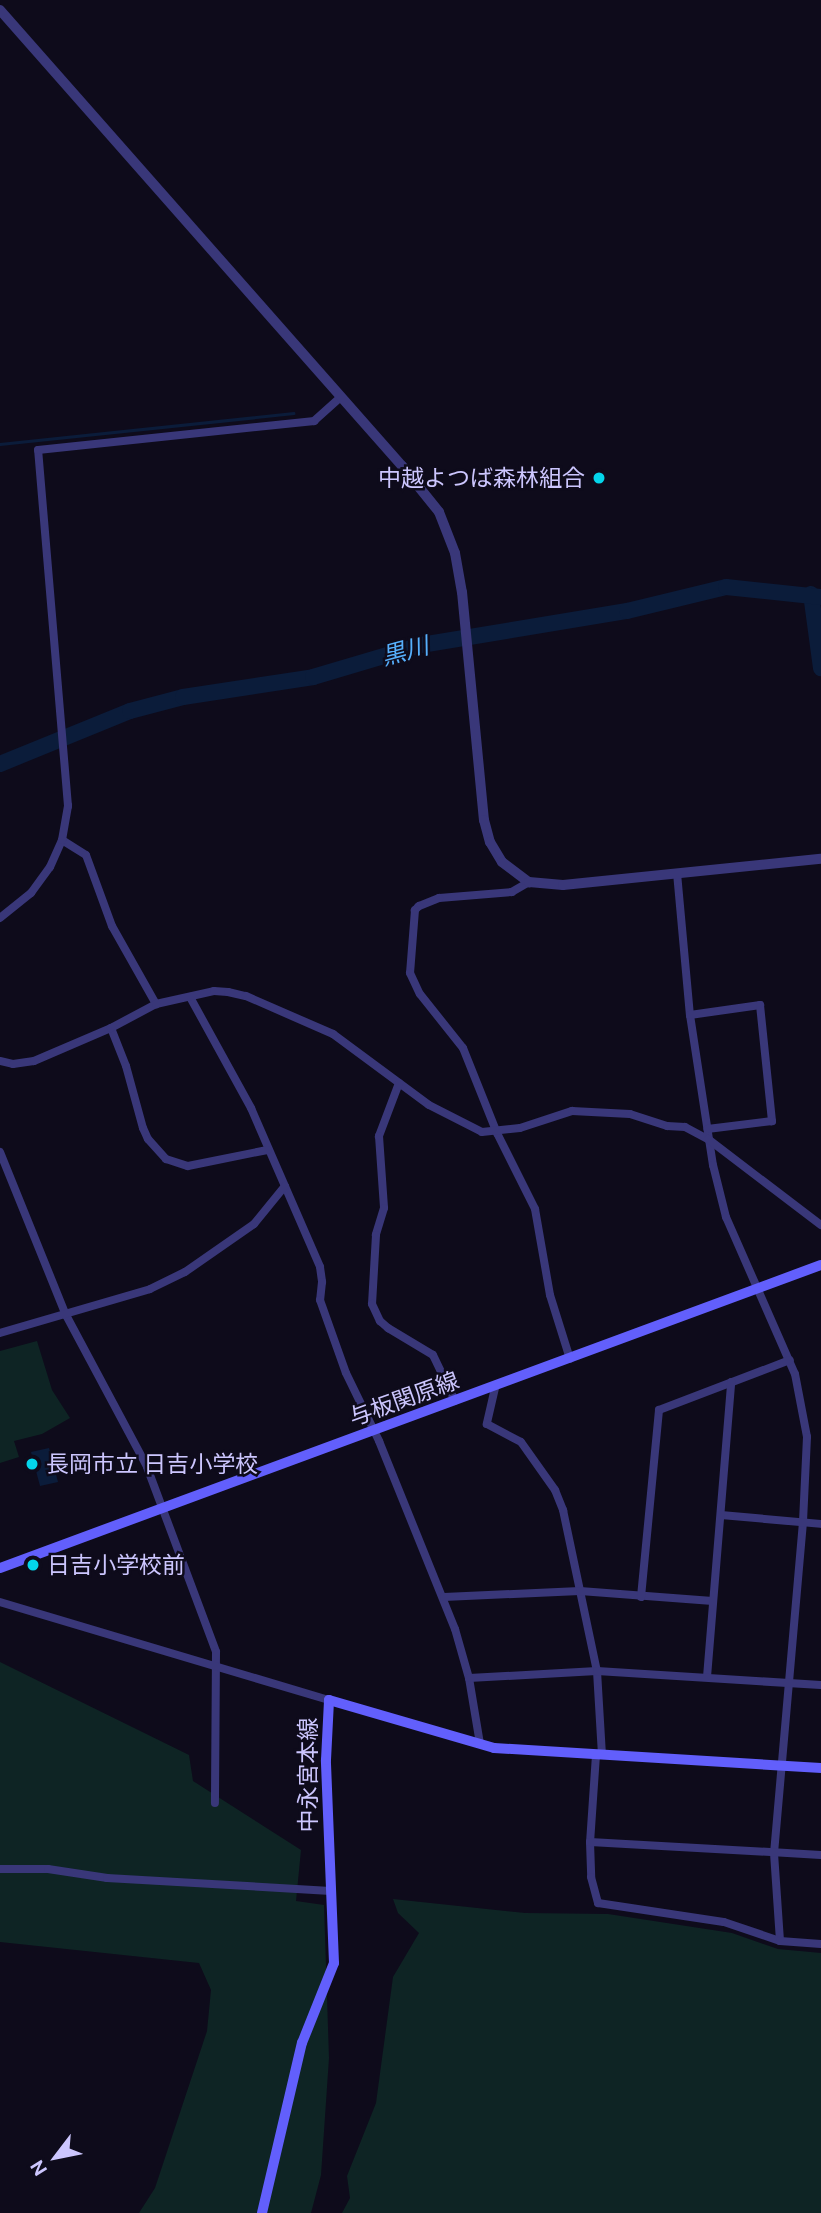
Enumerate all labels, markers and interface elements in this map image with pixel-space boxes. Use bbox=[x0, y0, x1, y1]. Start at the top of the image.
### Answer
place label: 中越よつば森林組合 bbox=[378, 464, 585, 492]
marker: 中越よつば森林組合 bbox=[591, 470, 607, 486]
water label: 黒川 bbox=[378, 631, 432, 671]
street label: 与板関原線 bbox=[345, 1366, 463, 1432]
place label: 長岡市立 日吉小学校 bbox=[46, 1450, 258, 1478]
marker: 長岡市立 日吉小学校 bbox=[24, 1456, 40, 1472]
place label: 日吉小学校前 bbox=[47, 1551, 185, 1579]
marker: 日吉小学校前 bbox=[25, 1557, 41, 1573]
street label: 中永宮本線 bbox=[294, 1718, 322, 1832]
north arrow bbox=[21, 2122, 91, 2192]
text: N bbox=[25, 2156, 51, 2180]

